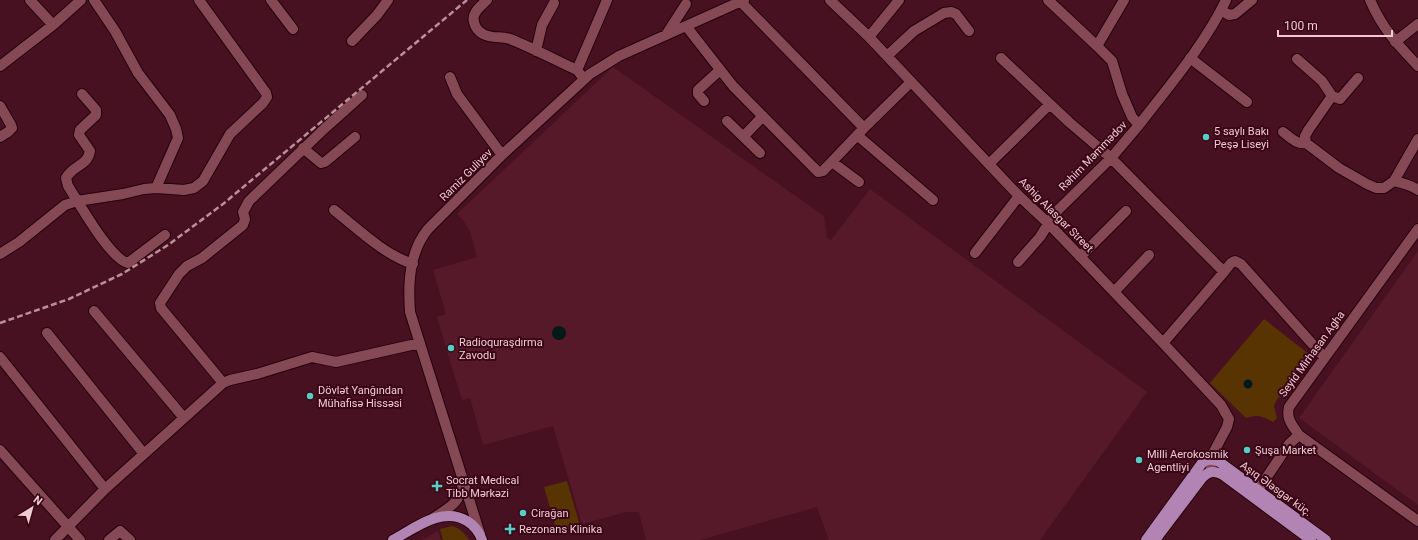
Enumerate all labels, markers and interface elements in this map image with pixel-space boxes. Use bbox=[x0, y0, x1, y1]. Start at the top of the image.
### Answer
scale bar bbox=[1278, 12, 1392, 38]
text: 100 m bbox=[1284, 19, 1318, 33]
street label: Rəhim Məmmədov bbox=[1056, 118, 1130, 194]
place label: 5 saylı Bakı Peşə Liseyi bbox=[1214, 125, 1269, 151]
marker: 5 saylı Bakı Peşə Liseyi bbox=[1201, 132, 1211, 142]
street label: Ramiz Guliyev bbox=[437, 146, 495, 204]
street label: Ashig Alasgar Street bbox=[1016, 175, 1096, 255]
street label: Seyid Mirhasan Agha bbox=[1276, 308, 1348, 399]
place label: Radioquraşdırma Zavodu bbox=[459, 336, 543, 362]
marker: Radioquraşdırma Zavodu bbox=[446, 343, 456, 353]
place label: Dövlət Yanğından Mühafisə Hissəsi bbox=[318, 384, 403, 410]
marker: Dövlət Yanğından Mühafisə Hissəsi bbox=[305, 391, 315, 401]
place label: Şuşa Market bbox=[1255, 444, 1317, 457]
marker: Şuşa Market bbox=[1242, 445, 1252, 455]
place label: Milli Aerokosmik Agentliyi bbox=[1147, 448, 1229, 474]
marker: Milli Aerokosmik Agentliyi bbox=[1134, 455, 1144, 465]
street label: Aşıq Ələsgər küç. bbox=[1238, 459, 1314, 519]
place label: Socrat Medical Tibb Mərkəzi bbox=[446, 474, 519, 500]
marker: Socrat Medical Tibb Mərkəzi bbox=[431, 480, 443, 492]
north arrow bbox=[12, 488, 52, 528]
text: N bbox=[31, 493, 45, 508]
place label: Cirağan bbox=[531, 507, 569, 520]
marker: Cirağan bbox=[518, 508, 528, 518]
marker: Rezonans Klinika bbox=[504, 523, 516, 535]
place label: Rezonans Klinika bbox=[519, 523, 602, 536]

